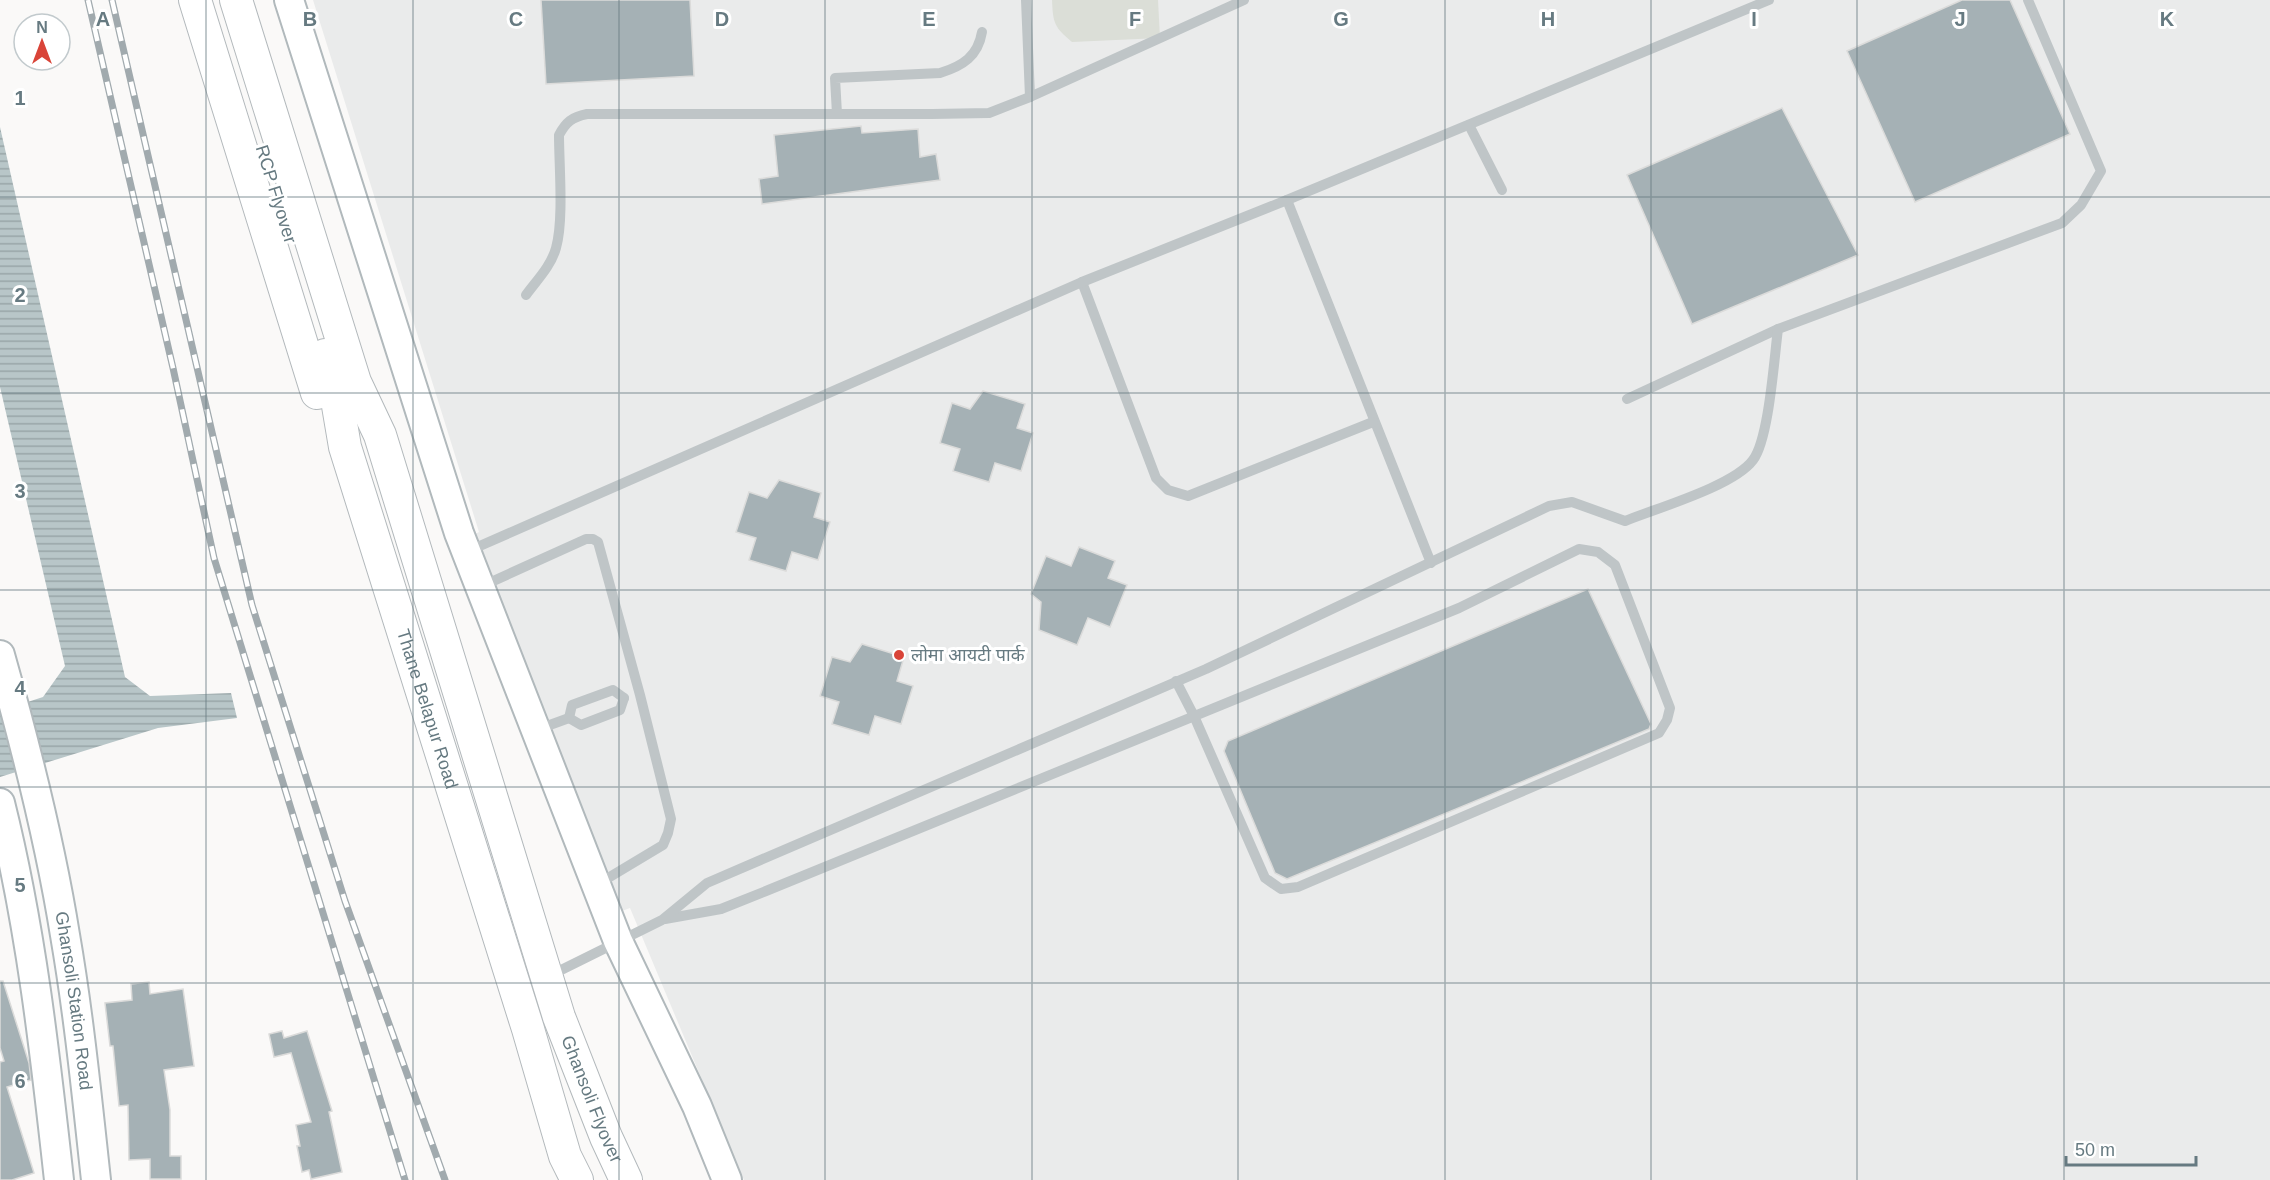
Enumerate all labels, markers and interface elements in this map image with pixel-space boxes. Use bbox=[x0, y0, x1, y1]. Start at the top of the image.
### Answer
text: A bbox=[96, 8, 110, 30]
text: B bbox=[303, 8, 317, 30]
text: C bbox=[509, 8, 523, 30]
text: D bbox=[715, 8, 729, 30]
text: E bbox=[922, 8, 936, 30]
text: F bbox=[1129, 8, 1141, 30]
text: G bbox=[1333, 8, 1349, 30]
text: H bbox=[1541, 8, 1555, 30]
text: I bbox=[1751, 8, 1757, 30]
text: J bbox=[1954, 8, 1966, 30]
text: K bbox=[2160, 8, 2175, 30]
north arrow bbox=[12, 12, 72, 72]
text: N bbox=[36, 19, 48, 36]
text: 1 bbox=[14, 87, 26, 109]
street label: RCP Flyover bbox=[252, 142, 300, 246]
text: 2 bbox=[14, 284, 26, 306]
text: 3 bbox=[14, 480, 26, 502]
street label: Thane Belapur Road bbox=[393, 627, 462, 791]
place label: लोमा आयटी पार्क bbox=[911, 644, 1026, 665]
marker: लोमा आयटी पार्क bbox=[892, 648, 906, 662]
text: 4 bbox=[14, 677, 26, 699]
text: 5 bbox=[14, 874, 26, 896]
street label: Ghansoli Station Road bbox=[51, 910, 96, 1091]
street label: Ghansoli Flyover bbox=[557, 1033, 626, 1166]
text: 6 bbox=[14, 1070, 26, 1092]
scale bar bbox=[2066, 1129, 2196, 1167]
text: 50 m bbox=[2075, 1140, 2115, 1160]

